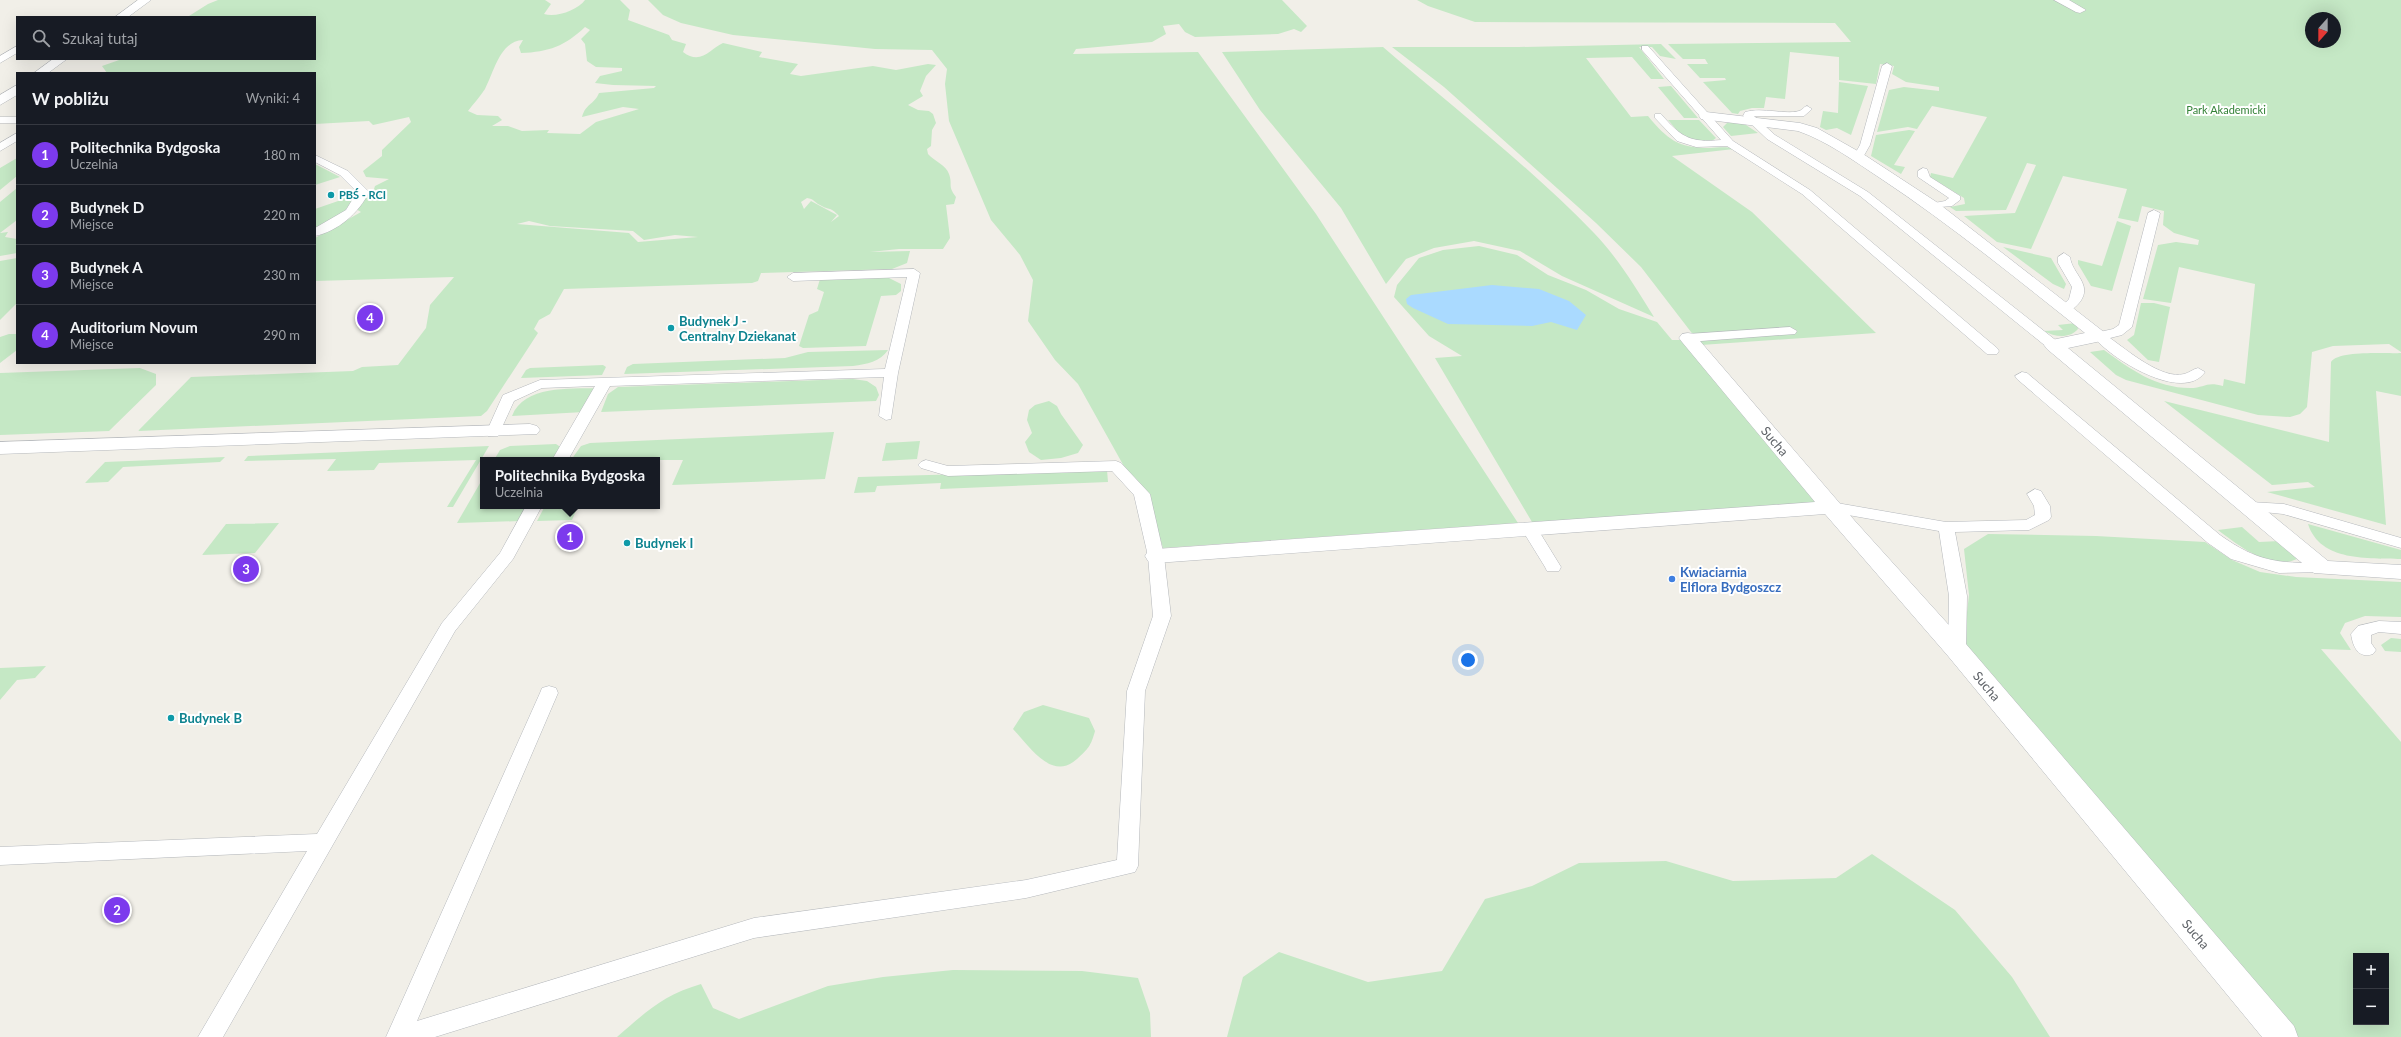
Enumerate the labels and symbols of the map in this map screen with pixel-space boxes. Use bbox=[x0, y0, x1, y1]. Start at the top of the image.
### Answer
north arrow bbox=[2305, 12, 2341, 48]
park label: Park Akademicki bbox=[2186, 103, 2266, 116]
place label: PBŚ - RCI bbox=[339, 188, 386, 201]
marker: PBŚ - RCI bbox=[326, 190, 336, 200]
pin: 4 bbox=[357, 303, 383, 333]
place label: Budynek J - Centralny Dziekanat bbox=[679, 313, 796, 344]
marker: Budynek J - Centralny Dziekanat bbox=[666, 323, 676, 333]
street label: Sucha bbox=[1758, 423, 1792, 459]
pin: 1 bbox=[557, 522, 583, 552]
place label: Budynek I bbox=[635, 535, 693, 551]
marker: Budynek I bbox=[622, 538, 632, 548]
pin: 3 bbox=[233, 554, 259, 584]
place label: Kwiaciarnia Elflora Bydgoszcz bbox=[1680, 564, 1781, 595]
marker: Kwiaciarnia Elflora Bydgoszcz bbox=[1667, 574, 1677, 584]
your location bbox=[1458, 650, 1478, 670]
street label: Sucha bbox=[1970, 668, 2004, 704]
place label: Budynek B bbox=[179, 710, 242, 726]
marker: Budynek B bbox=[166, 713, 176, 723]
pin: 2 bbox=[104, 895, 130, 925]
street label: Sucha bbox=[2179, 916, 2213, 952]

